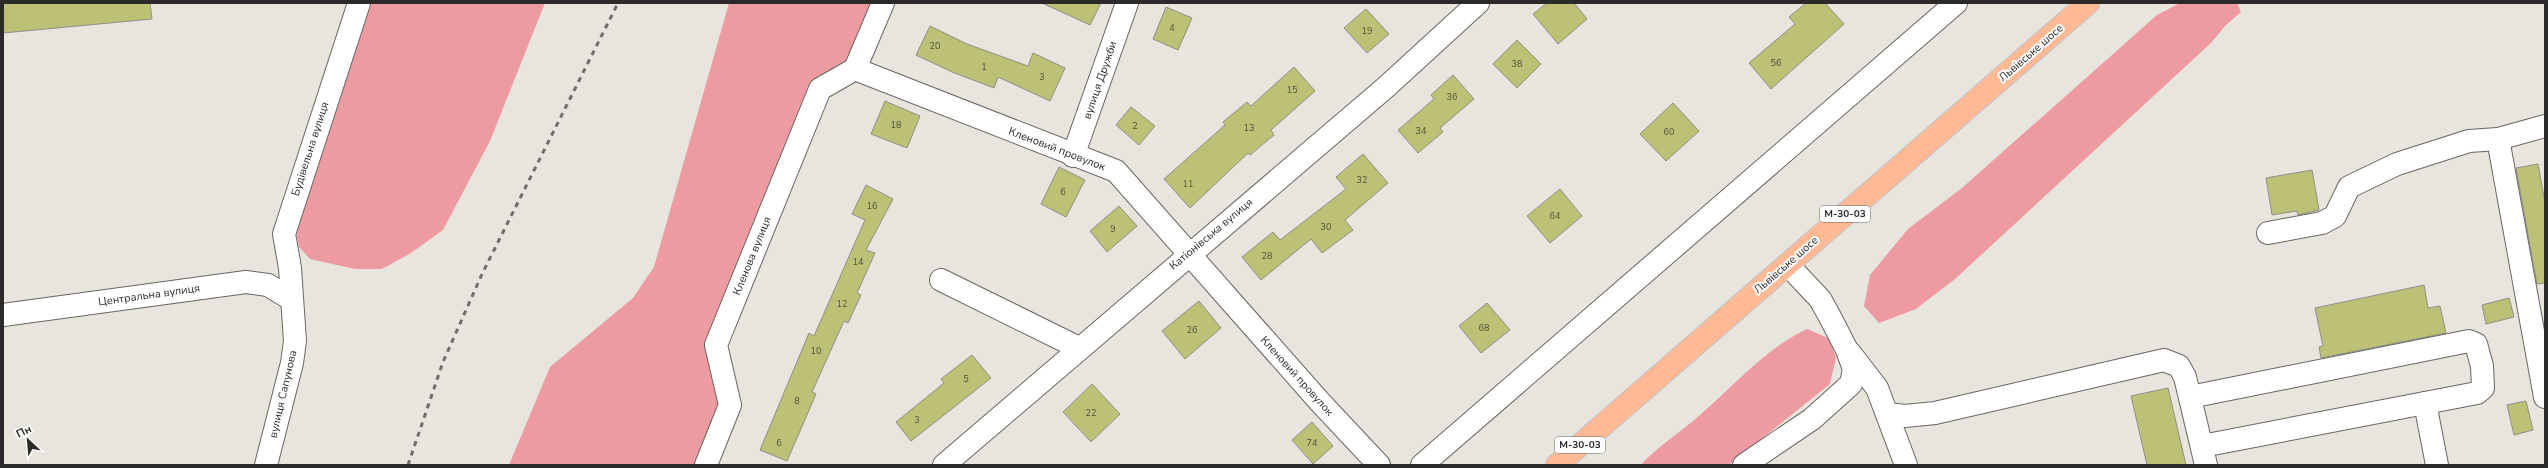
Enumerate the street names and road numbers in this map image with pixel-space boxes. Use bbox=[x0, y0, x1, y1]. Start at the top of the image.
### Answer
street label: Львівське шосе bbox=[1996, 21, 2066, 85]
street label: вулиця Дружби bbox=[1080, 39, 1120, 121]
street label: Будівельна вулиця bbox=[288, 100, 332, 198]
street label: Кленовий провулок bbox=[1006, 124, 1108, 174]
street label: Катіонівська вулиця bbox=[1166, 195, 1256, 273]
road number: М-30-03 bbox=[1820, 206, 1870, 222]
street label: Кленова вулиця bbox=[729, 214, 775, 298]
street label: Львівське шосе bbox=[1751, 233, 1821, 297]
street label: Центральна вулиця bbox=[97, 280, 201, 310]
street label: Кленовий провулок bbox=[1257, 333, 1337, 419]
street label: вулиця Сапунова bbox=[266, 349, 300, 439]
road number: М-30-03 bbox=[1555, 437, 1605, 453]

